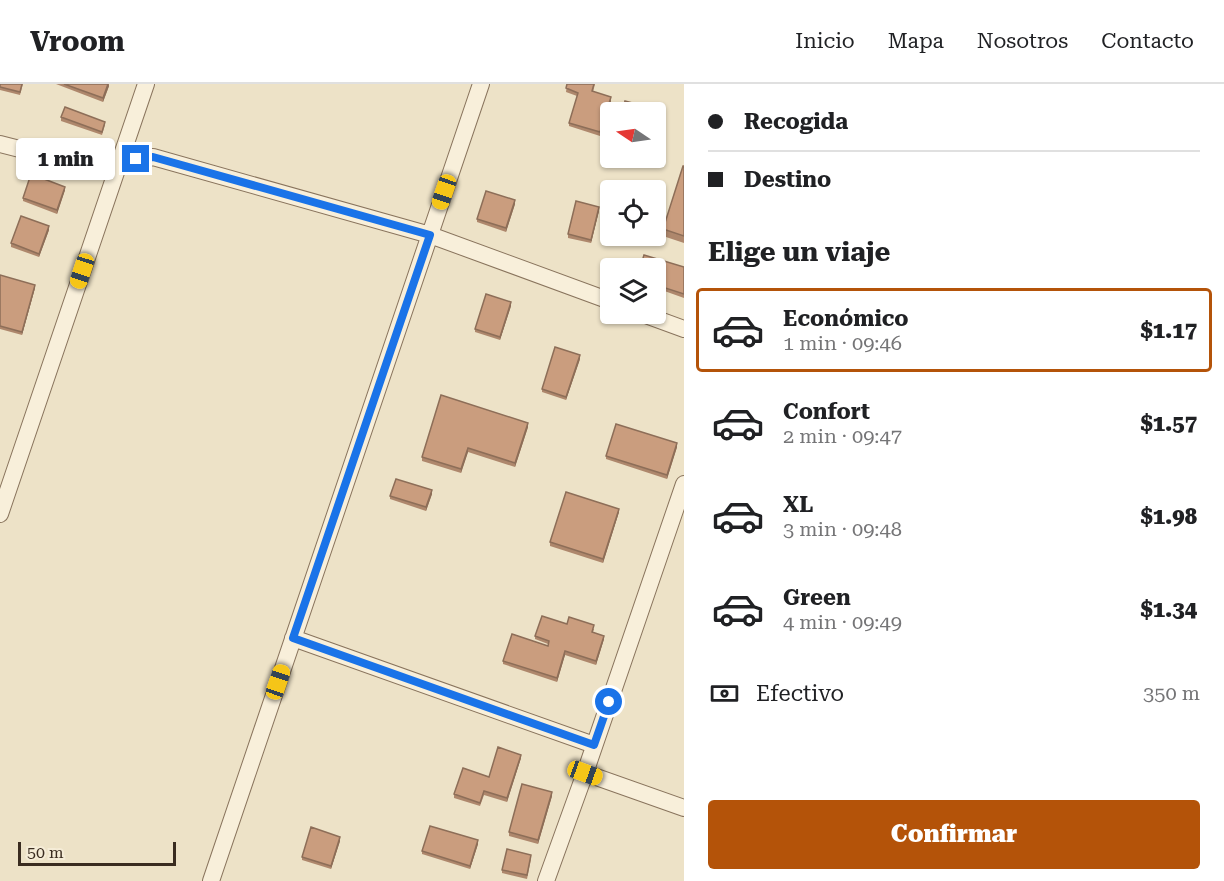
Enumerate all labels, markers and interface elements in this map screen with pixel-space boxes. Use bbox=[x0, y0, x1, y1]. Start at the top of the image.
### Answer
text: Vroom bbox=[30, 25, 125, 58]
text: Inicio bbox=[795, 29, 855, 53]
text: Mapa bbox=[888, 29, 944, 53]
text: Nosotros bbox=[977, 29, 1068, 53]
text: Contacto bbox=[1101, 29, 1194, 53]
north arrow bbox=[600, 102, 666, 168]
map controls bbox=[600, 102, 666, 324]
text: Recogida bbox=[744, 109, 848, 134]
callout: 1 min bbox=[16, 138, 115, 180]
route end bbox=[122, 145, 149, 172]
text: 1 min bbox=[37, 147, 94, 171]
text: Destino bbox=[744, 167, 831, 192]
car bbox=[430, 172, 458, 212]
button: locate bbox=[600, 180, 666, 246]
text: Elige un viaje bbox=[708, 236, 890, 268]
car bbox=[68, 251, 96, 291]
button: layers bbox=[600, 258, 666, 324]
icon: car bbox=[711, 303, 765, 357]
text: Económico bbox=[783, 306, 909, 331]
text: $1.17 bbox=[1140, 318, 1197, 343]
text: 1 min · 09:46 bbox=[783, 331, 902, 355]
icon: car bbox=[711, 396, 765, 450]
text: Confort bbox=[783, 399, 870, 424]
text: $1.57 bbox=[1140, 411, 1197, 436]
text: 2 min · 09:47 bbox=[783, 424, 902, 448]
icon: car bbox=[711, 489, 765, 543]
text: XL bbox=[783, 492, 813, 517]
text: $1.98 bbox=[1140, 504, 1197, 529]
text: 3 min · 09:48 bbox=[783, 517, 902, 541]
icon: car bbox=[711, 582, 765, 636]
text: Green bbox=[783, 585, 851, 610]
text: $1.34 bbox=[1140, 597, 1197, 622]
text: 4 min · 09:49 bbox=[783, 610, 902, 634]
car bbox=[264, 662, 292, 702]
icon: cash bbox=[708, 677, 741, 710]
text: Efectivo bbox=[756, 681, 844, 706]
text: 350 m bbox=[1143, 681, 1200, 705]
route start bbox=[595, 688, 622, 715]
car bbox=[565, 758, 605, 788]
button: Confirmar bbox=[708, 800, 1200, 869]
scale bar bbox=[18, 839, 176, 866]
text: 50 m bbox=[27, 843, 64, 862]

